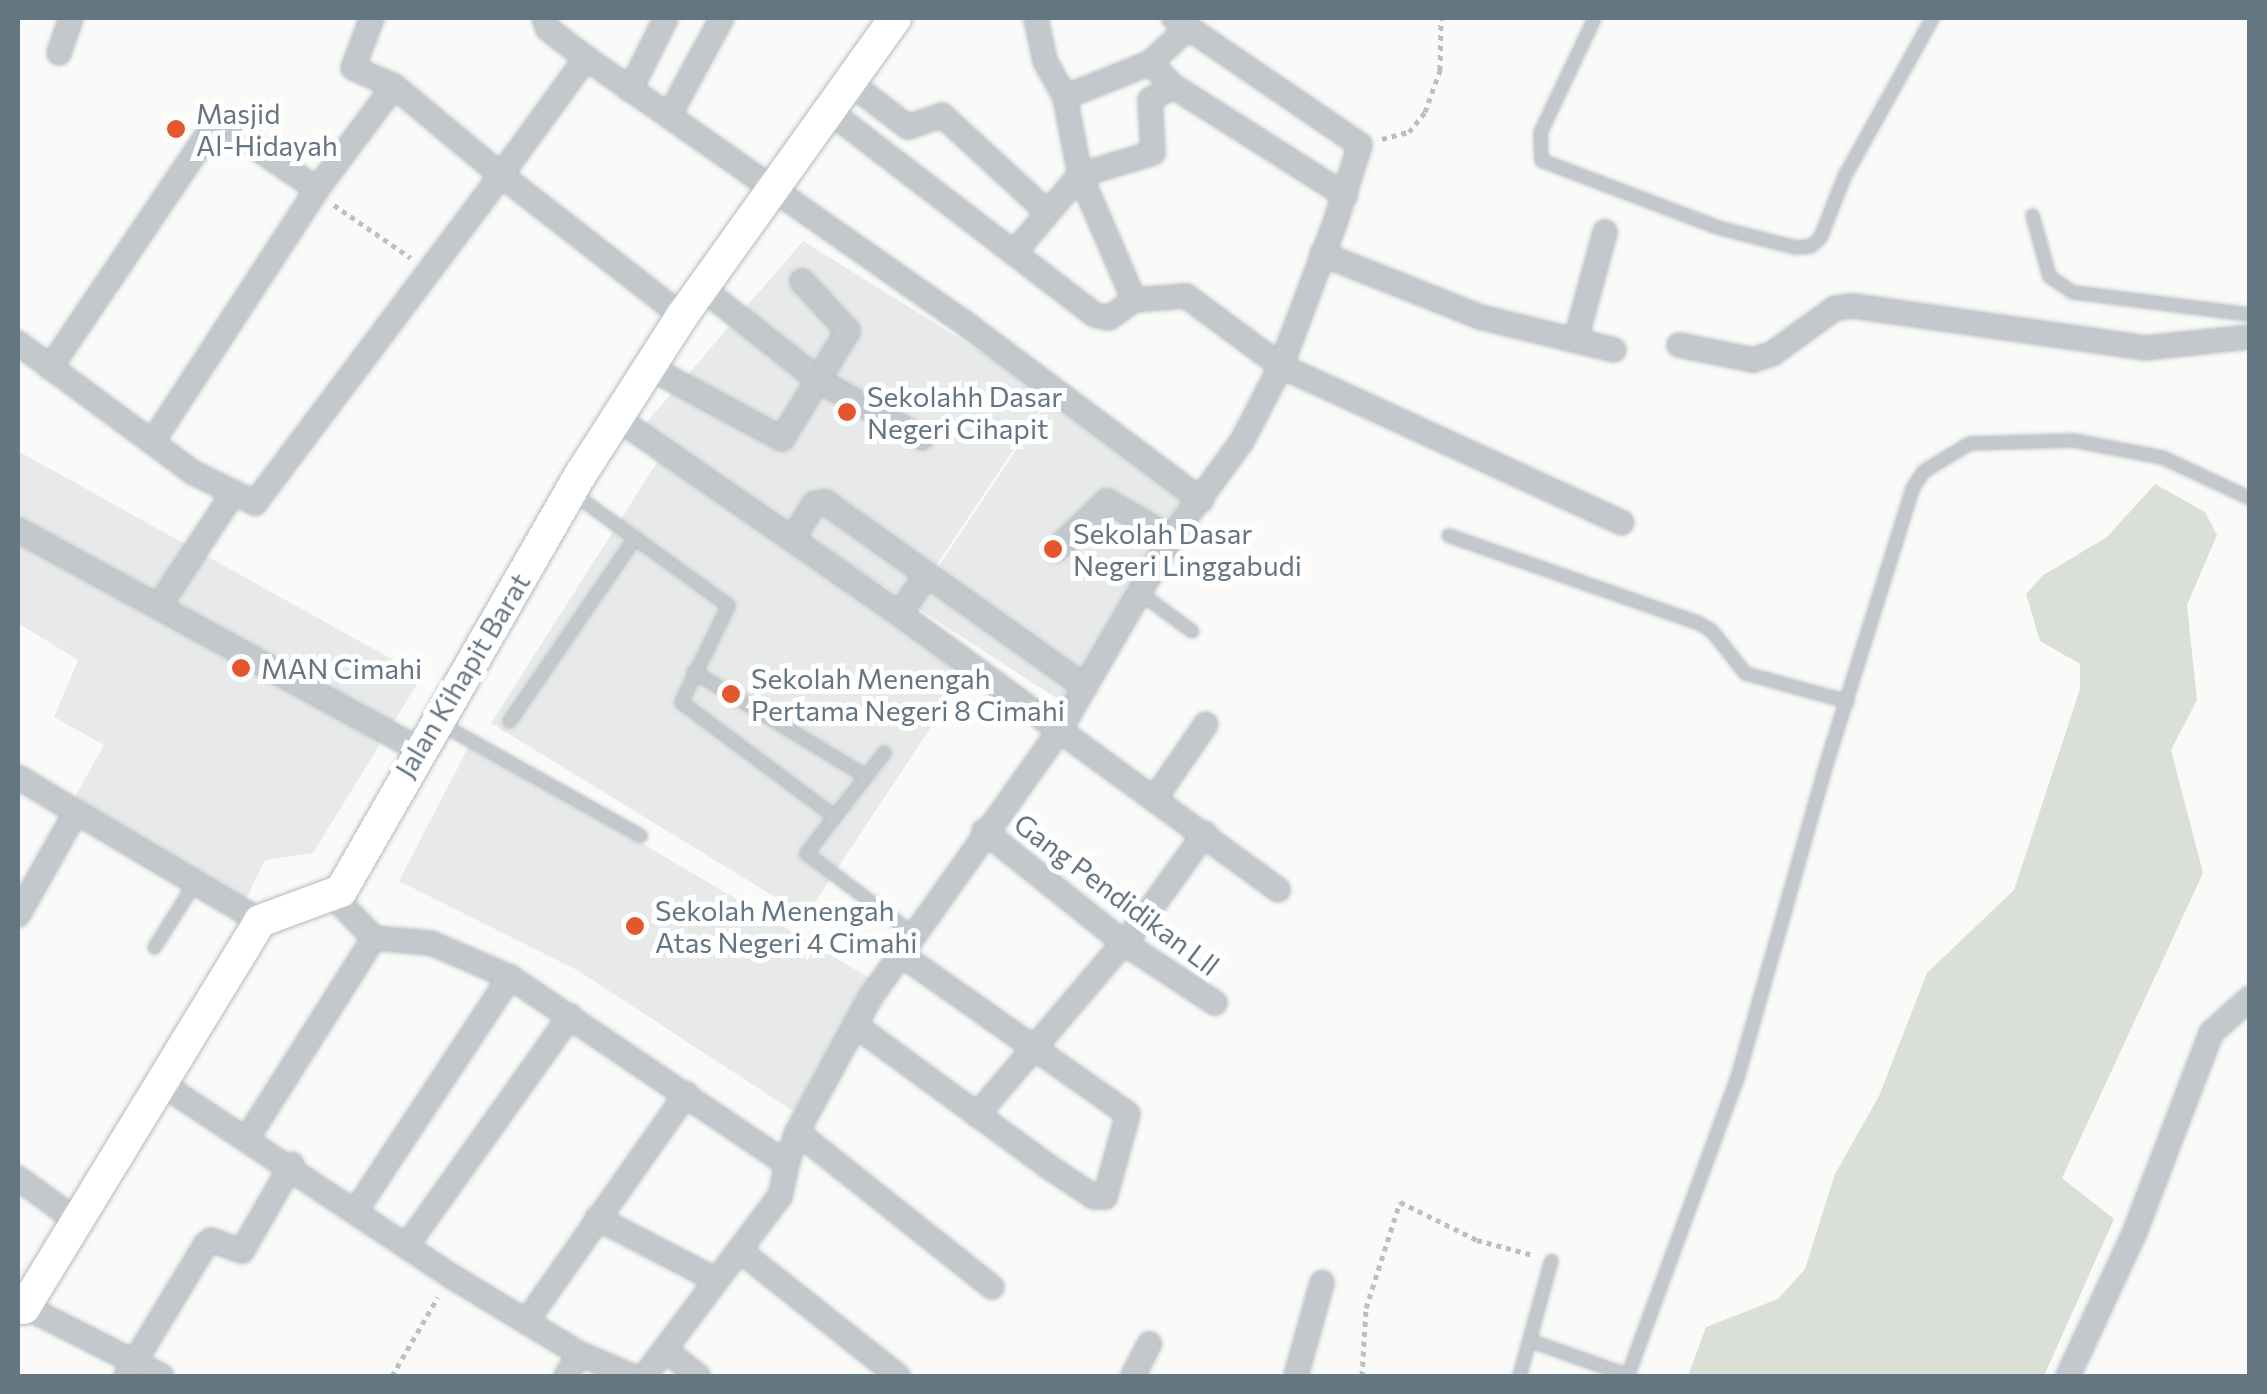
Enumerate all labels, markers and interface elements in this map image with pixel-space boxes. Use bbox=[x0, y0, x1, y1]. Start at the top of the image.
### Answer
place label: Masjid Al-Hidayah bbox=[196, 96, 338, 162]
marker: Masjid Al-Hidayah bbox=[165, 118, 187, 140]
place label: Sekolahh Dasar Negeri Cihapit bbox=[867, 379, 1063, 445]
marker: Sekolahh Dasar Negeri Cihapit bbox=[836, 401, 858, 423]
place label: Sekolah Dasar Negeri Linggabudi bbox=[1073, 516, 1302, 582]
marker: Sekolah Dasar Negeri Linggabudi bbox=[1042, 538, 1064, 560]
street label: Jalan Kihapit Barat bbox=[388, 566, 536, 784]
place label: MAN Cimahi bbox=[261, 651, 422, 685]
marker: MAN Cimahi bbox=[230, 657, 252, 679]
place label: Sekolah Menengah Pertama Negeri 8 Cimahi bbox=[751, 661, 1065, 727]
marker: Sekolah Menengah Pertama Negeri 8 Cimahi bbox=[720, 683, 742, 705]
street label: Gang Pendidikan Lll bbox=[1008, 806, 1226, 982]
place label: Sekolah Menengah Atas Negeri 4 Cimahi bbox=[655, 893, 918, 959]
marker: Sekolah Menengah Atas Negeri 4 Cimahi bbox=[624, 915, 646, 937]

